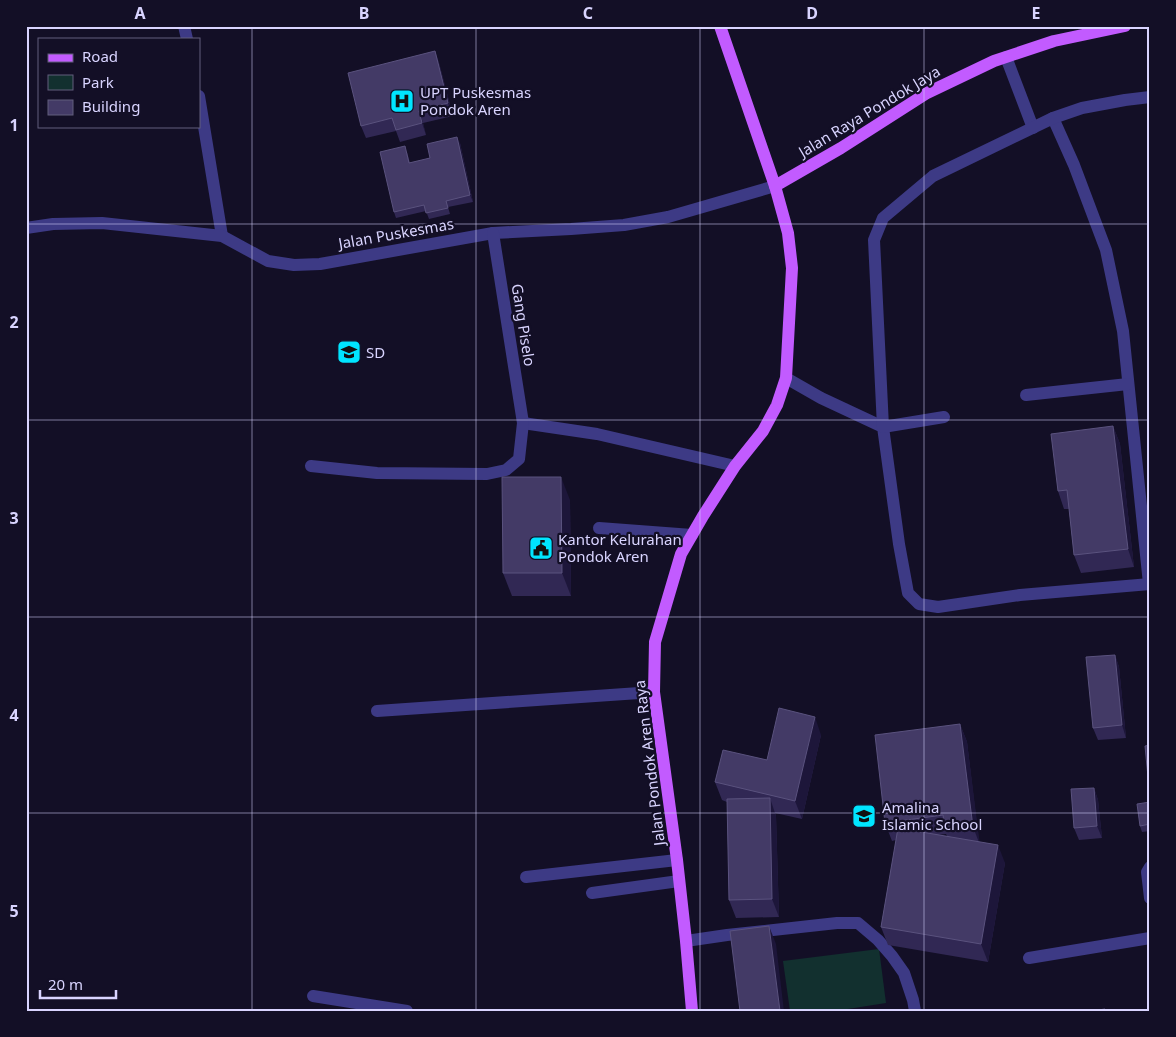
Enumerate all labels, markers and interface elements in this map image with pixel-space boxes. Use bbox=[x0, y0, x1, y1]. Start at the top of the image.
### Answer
text: A bbox=[134, 2, 146, 24]
text: B bbox=[359, 2, 369, 24]
text: C bbox=[583, 2, 593, 24]
text: D bbox=[806, 2, 818, 24]
text: E bbox=[1032, 2, 1041, 24]
legend bbox=[38, 38, 200, 128]
text: Road bbox=[82, 46, 118, 66]
street label: Jalan Raya Pondok Jaya bbox=[793, 61, 944, 162]
text: Park bbox=[82, 72, 114, 92]
place label: UPT Puskesmas Pondok Aren bbox=[420, 82, 531, 119]
hospital icon: UPT Puskesmas Pondok Aren bbox=[389, 88, 415, 114]
text: Building bbox=[82, 96, 140, 116]
text: 1 bbox=[9, 114, 19, 136]
street label: Jalan Puskesmas bbox=[335, 213, 455, 253]
street label: Gang Piselo bbox=[508, 282, 540, 368]
text: 2 bbox=[9, 311, 19, 333]
school or university icon: SD bbox=[336, 339, 362, 365]
place label: SD bbox=[366, 342, 385, 362]
text: 3 bbox=[9, 507, 19, 529]
place label: Kantor Kelurahan Pondok Aren bbox=[558, 529, 682, 566]
public building icon: Kantor Kelurahan Pondok Aren bbox=[528, 535, 554, 561]
street label: Jalan Pondok Aren Raya bbox=[629, 679, 669, 849]
text: 4 bbox=[9, 704, 19, 726]
place label: Amalina Islamic School bbox=[882, 797, 982, 834]
school or university icon: Amalina Islamic School bbox=[851, 803, 877, 829]
text: 5 bbox=[9, 900, 19, 922]
scale bar bbox=[40, 967, 116, 999]
text: 20 m bbox=[48, 974, 83, 994]

